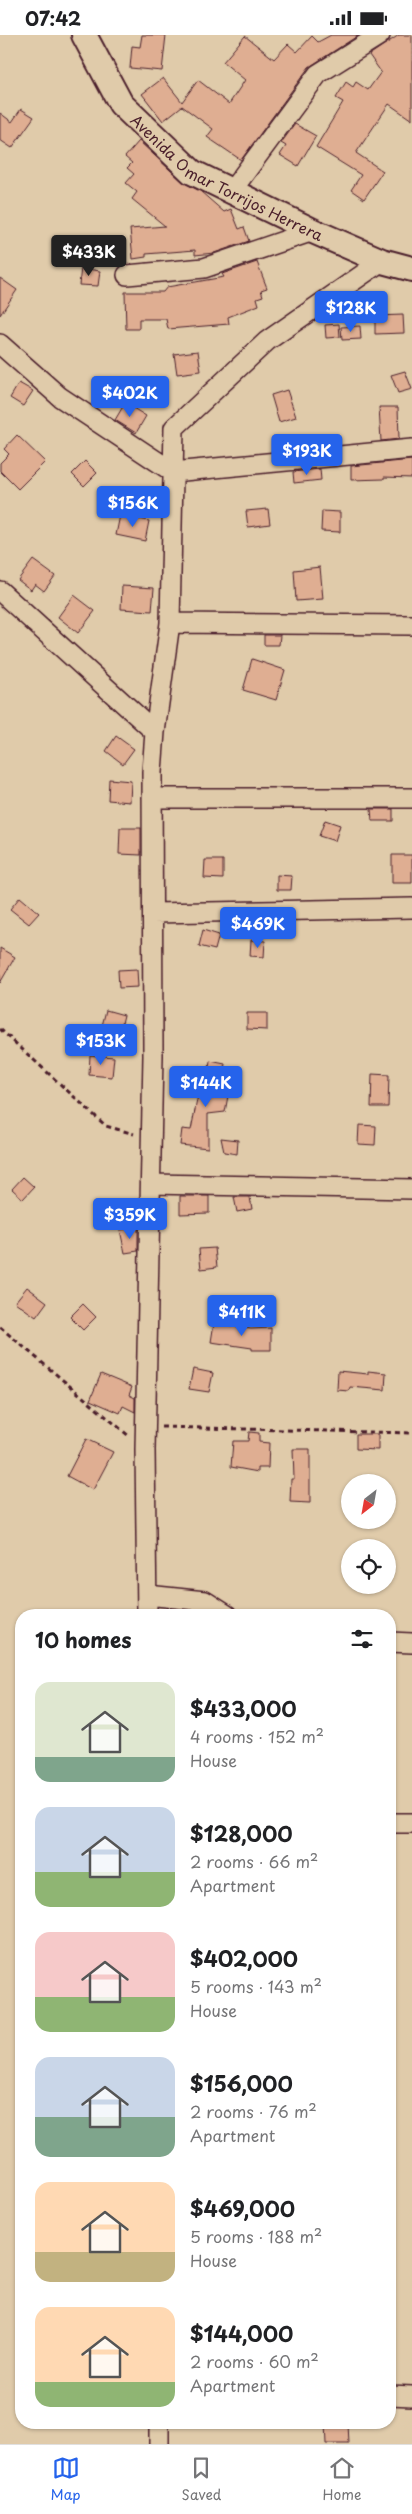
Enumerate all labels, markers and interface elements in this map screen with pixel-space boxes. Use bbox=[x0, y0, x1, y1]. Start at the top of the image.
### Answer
text: 07:42 bbox=[25, 4, 81, 32]
street label: Avenida Omar Torrijos Herrera bbox=[126, 108, 328, 246]
pin: $433K bbox=[54, 235, 124, 277]
text: $433K bbox=[62, 239, 116, 263]
pin: $128K bbox=[316, 291, 386, 333]
text: $128K bbox=[326, 295, 376, 319]
pin: $402K bbox=[95, 375, 165, 418]
text: $402K bbox=[102, 380, 158, 404]
pin: $193K bbox=[272, 433, 342, 476]
text: $193K bbox=[282, 438, 332, 462]
pin: $156K bbox=[98, 485, 168, 528]
text: $156K bbox=[108, 490, 158, 514]
pin: $469K bbox=[223, 907, 293, 949]
text: $469K bbox=[231, 911, 285, 935]
pin: $153K bbox=[66, 1023, 136, 1066]
text: $153K bbox=[76, 1028, 126, 1052]
pin: $144K bbox=[171, 1065, 241, 1108]
text: $144K bbox=[180, 1070, 232, 1094]
pin: $359K bbox=[95, 1197, 165, 1240]
text: $359K bbox=[104, 1202, 156, 1226]
pin: $411K bbox=[207, 1295, 277, 1337]
text: $411K bbox=[218, 1299, 266, 1323]
north arrow bbox=[341, 1474, 396, 1529]
map controls bbox=[341, 1474, 396, 1594]
button: locate bbox=[341, 1539, 396, 1594]
text: 10 homes bbox=[35, 1623, 132, 1655]
icon: filters bbox=[348, 1625, 376, 1653]
text: $433,000 bbox=[190, 1692, 297, 1724]
icon: home bbox=[75, 1702, 135, 1762]
text: 4 rooms · 152 m² bbox=[190, 1724, 324, 1748]
text: House bbox=[190, 1748, 237, 1772]
text: $128,000 bbox=[190, 1817, 293, 1849]
icon: home bbox=[75, 1827, 135, 1887]
text: 2 rooms · 66 m² bbox=[190, 1849, 318, 1873]
text: Apartment bbox=[190, 1873, 275, 1897]
text: $402,000 bbox=[190, 1942, 298, 1974]
icon: home bbox=[75, 1952, 135, 2012]
text: 5 rooms · 143 m² bbox=[190, 1974, 322, 1998]
text: House bbox=[190, 1998, 237, 2022]
text: $156,000 bbox=[190, 2067, 293, 2099]
icon: home bbox=[75, 2077, 135, 2137]
text: 2 rooms · 76 m² bbox=[190, 2099, 317, 2123]
text: Apartment bbox=[190, 2123, 275, 2147]
text: $469,000 bbox=[190, 2192, 295, 2224]
icon: home bbox=[75, 2202, 135, 2262]
text: 5 rooms · 188 m² bbox=[190, 2224, 322, 2248]
text: House bbox=[190, 2248, 237, 2272]
text: $144,000 bbox=[190, 2317, 293, 2349]
icon: home bbox=[75, 2327, 135, 2387]
text: 2 rooms · 60 m² bbox=[190, 2349, 319, 2373]
text: Apartment bbox=[190, 2373, 275, 2397]
tab: Map bbox=[51, 2454, 80, 2505]
tab: Saved bbox=[182, 2454, 221, 2505]
tab: Home bbox=[322, 2454, 361, 2505]

